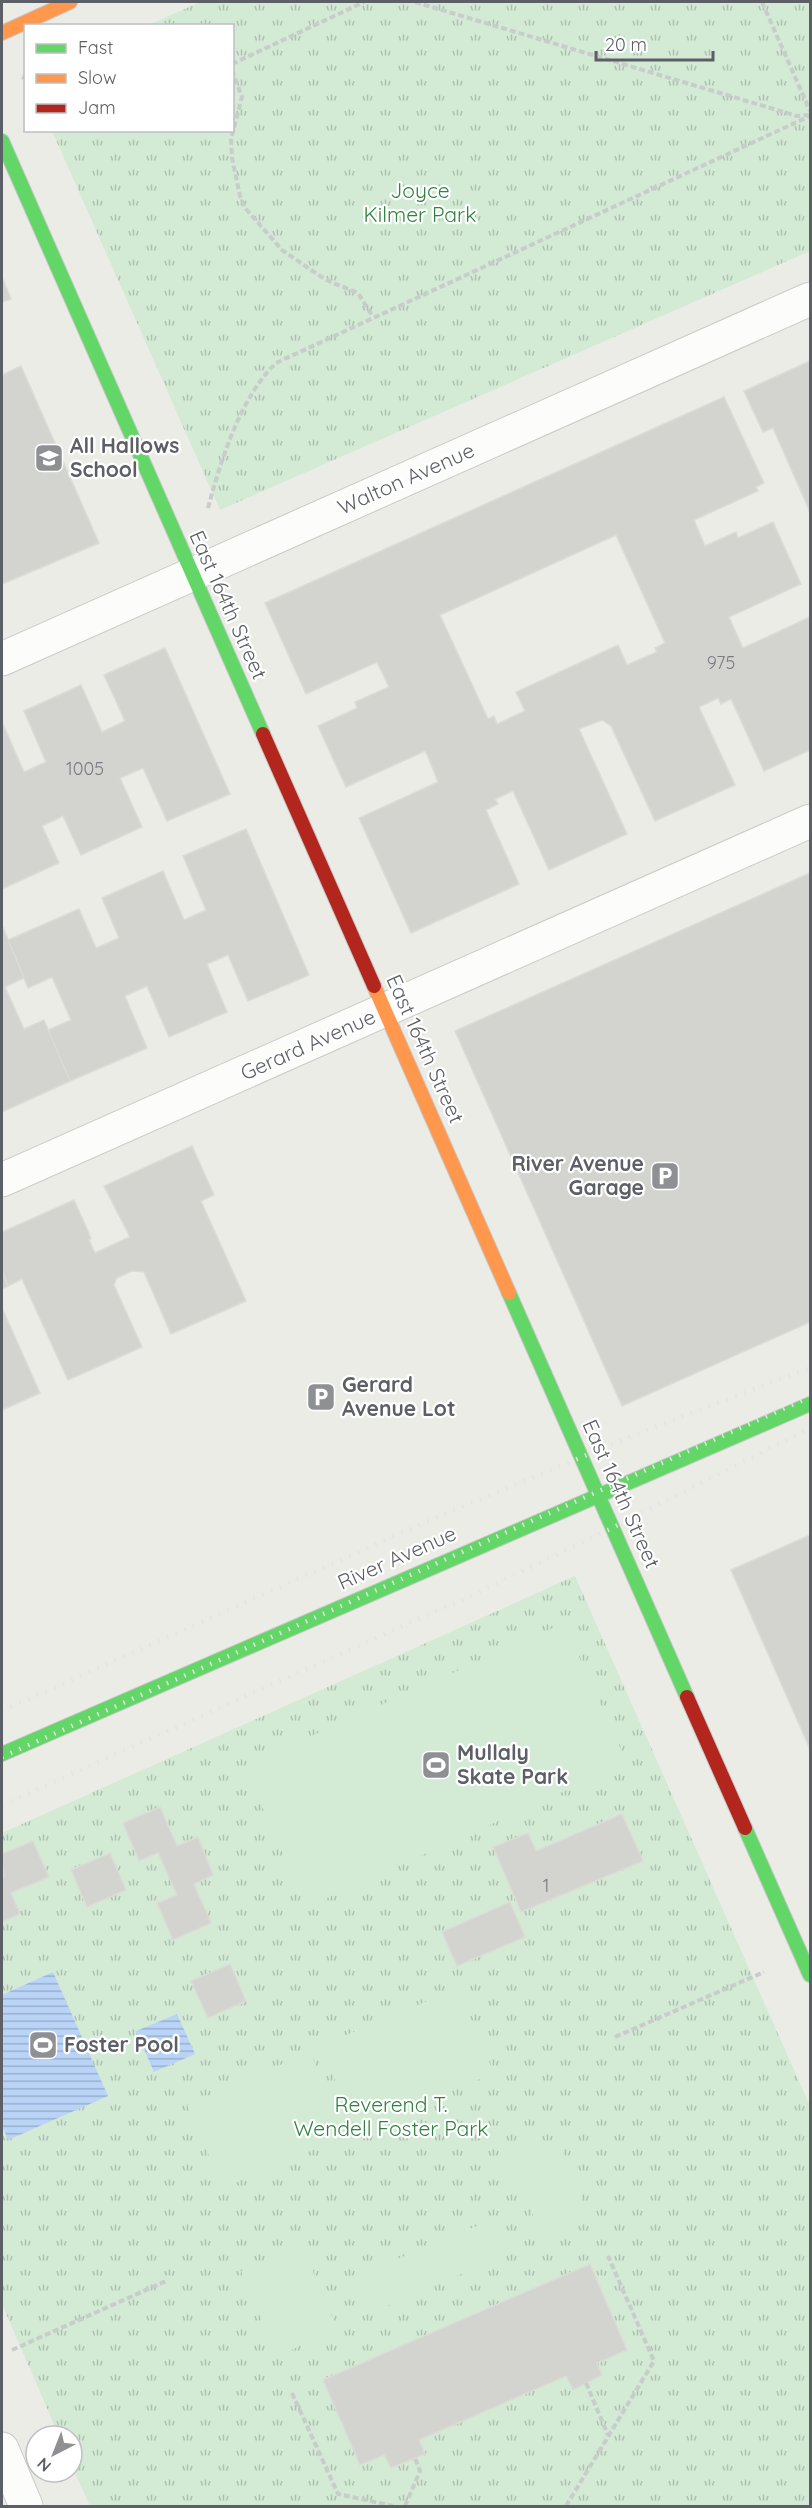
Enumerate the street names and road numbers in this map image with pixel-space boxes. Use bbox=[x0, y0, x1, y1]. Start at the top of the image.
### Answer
street label: Walton Avenue bbox=[333, 436, 478, 520]
street label: East 164th Street bbox=[185, 526, 273, 683]
street label: East 164th Street bbox=[382, 970, 470, 1127]
street label: Gerard Avenue bbox=[236, 1003, 379, 1085]
street label: East 164th Street bbox=[578, 1415, 666, 1572]
street label: River Avenue bbox=[333, 1519, 460, 1595]

